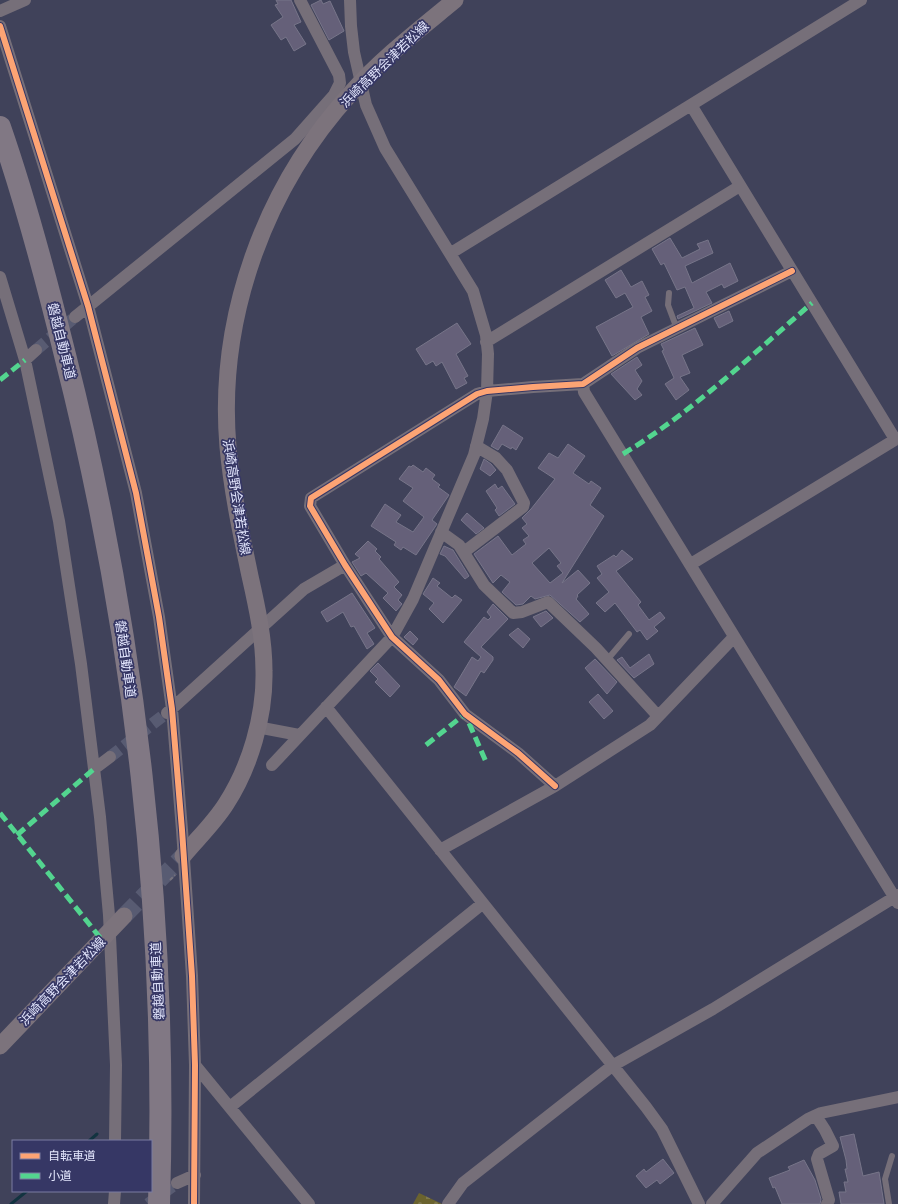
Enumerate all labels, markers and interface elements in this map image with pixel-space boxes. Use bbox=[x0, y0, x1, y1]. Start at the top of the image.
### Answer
street label: 浜崎高野会津若松線 bbox=[337, 18, 432, 110]
street label: 磐越自動車道 bbox=[45, 301, 78, 381]
street label: 浜崎高野会津若松線 bbox=[220, 438, 253, 556]
street label: 磐越自動車道 bbox=[113, 619, 138, 699]
street label: 浜崎高野会津若松線 bbox=[16, 934, 108, 1029]
street label: 磐越自動車道 bbox=[148, 942, 167, 1020]
legend bbox=[12, 1140, 152, 1192]
text: 自転車道 bbox=[48, 1149, 96, 1163]
text: 小道 bbox=[48, 1169, 72, 1183]

